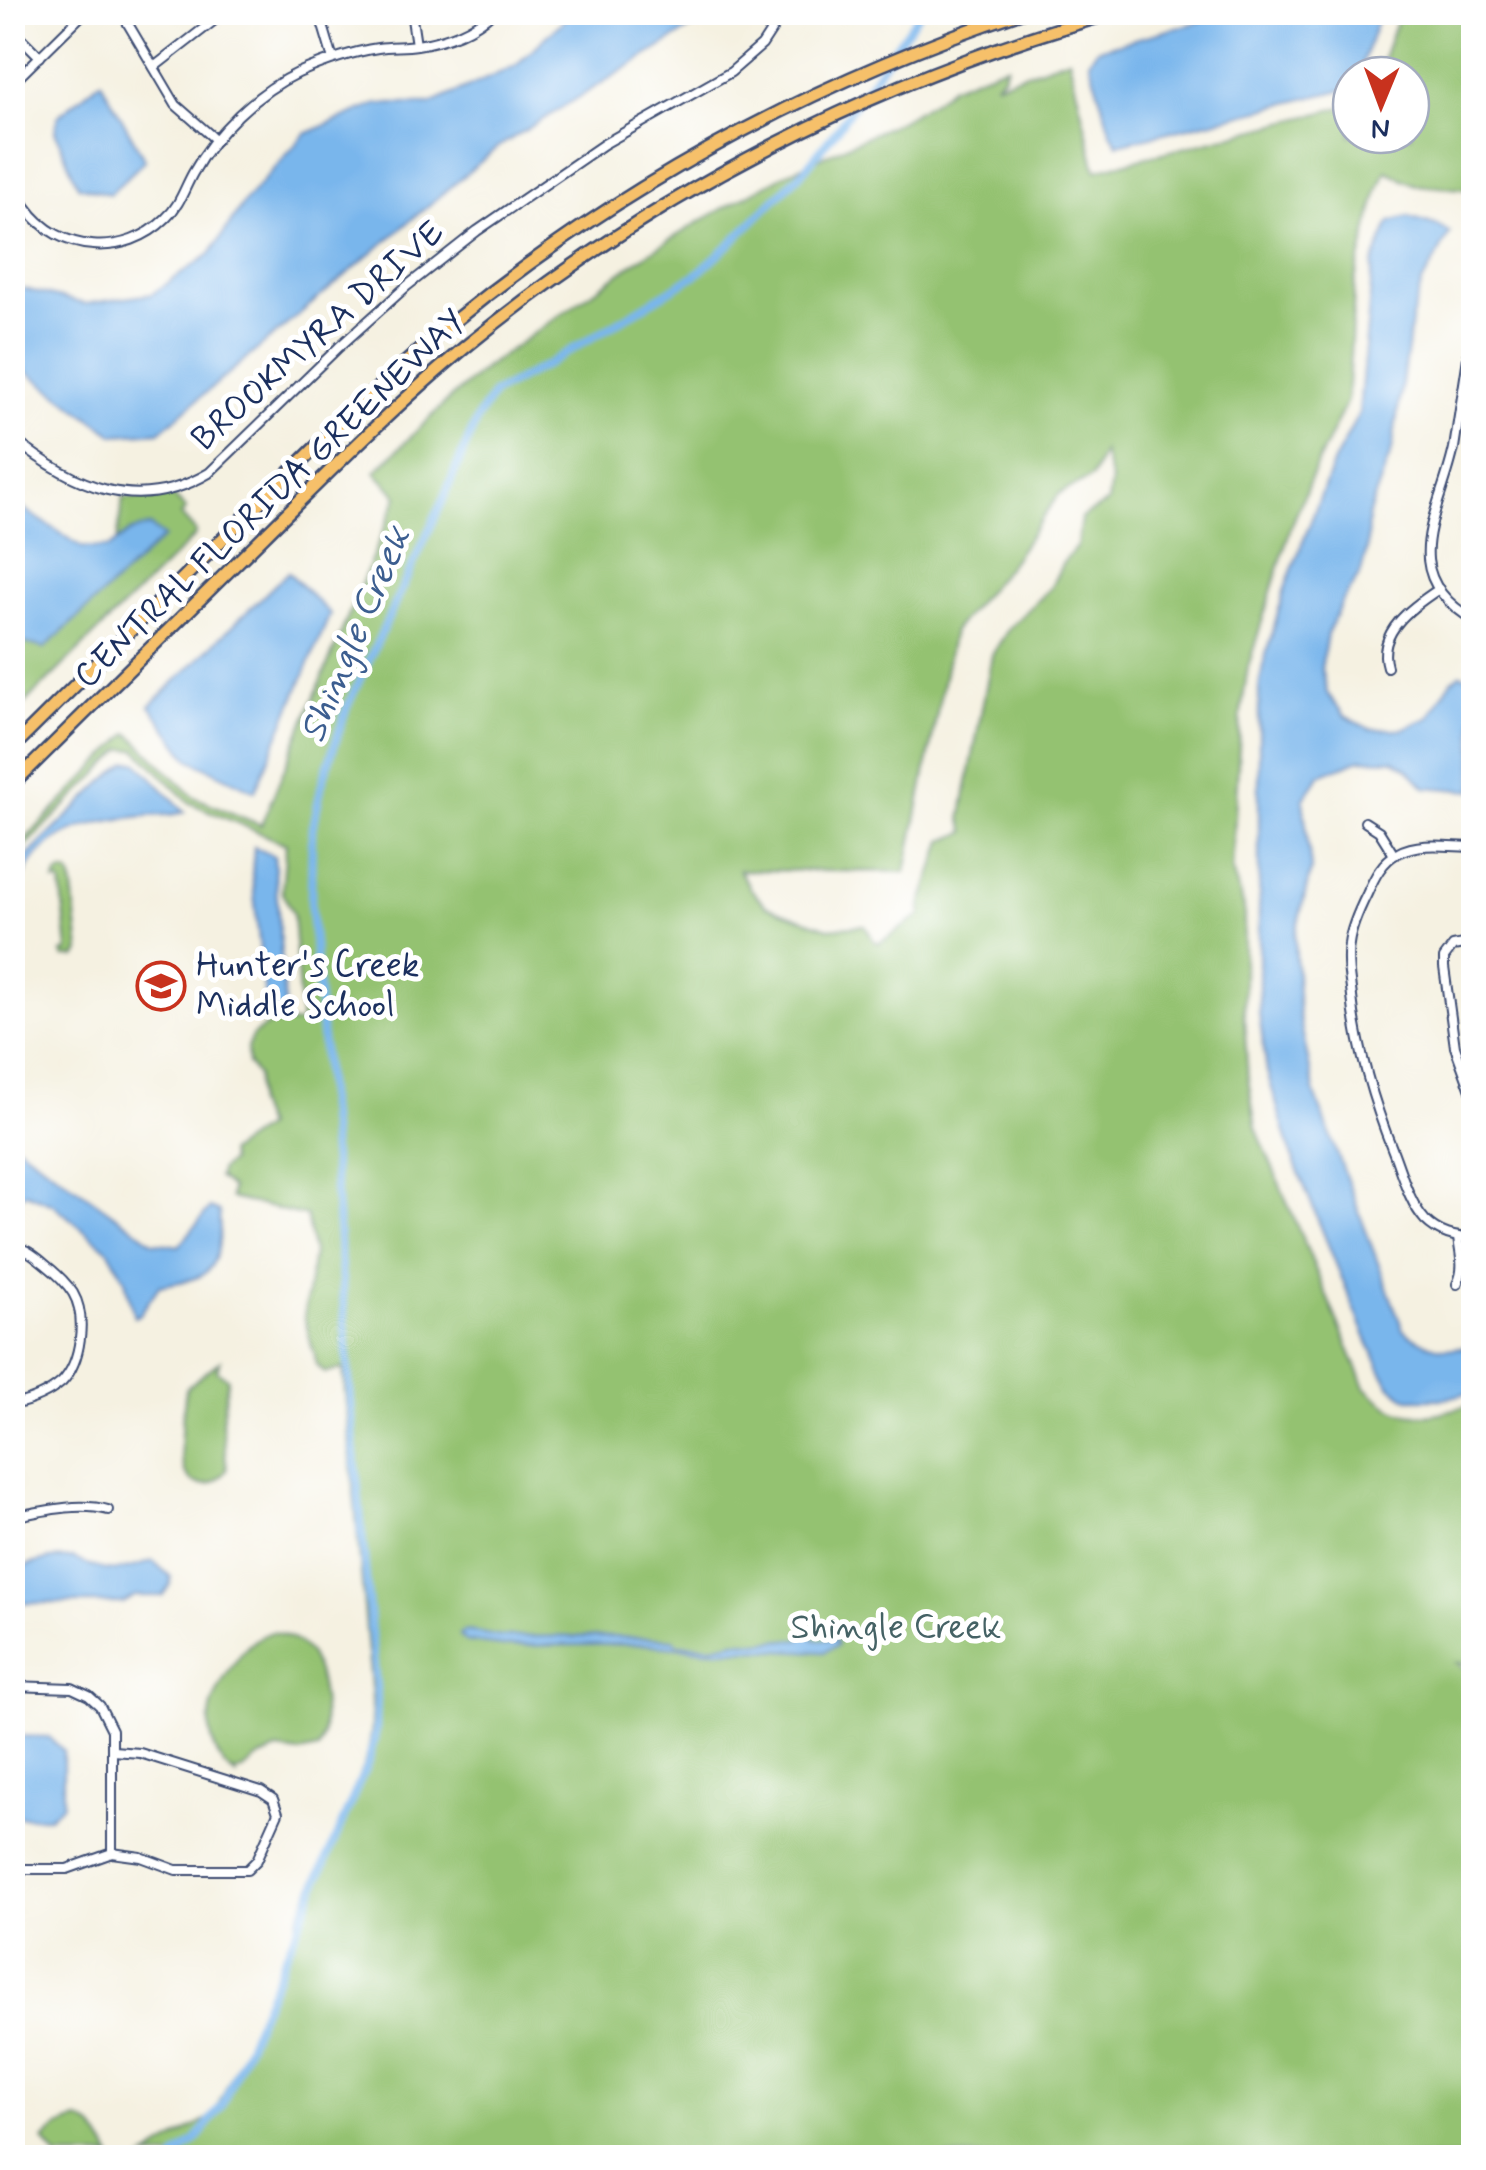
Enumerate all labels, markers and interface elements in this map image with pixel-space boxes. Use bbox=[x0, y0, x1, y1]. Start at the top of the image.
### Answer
north arrow bbox=[1331, 55, 1431, 155]
text: N bbox=[1371, 109, 1390, 146]
street label: BROOKMYRA DRIVE bbox=[182, 210, 454, 462]
street label: CENTRAL FLORIDA GREENEWAY bbox=[64, 299, 476, 699]
water label: Shingle Creek bbox=[289, 518, 424, 750]
place label: Hunter's Creek Middle School bbox=[196, 943, 420, 1029]
school or university icon: Hunter's Creek Middle School bbox=[135, 960, 187, 1012]
park label: Shingle Creek bbox=[790, 1605, 1002, 1651]

